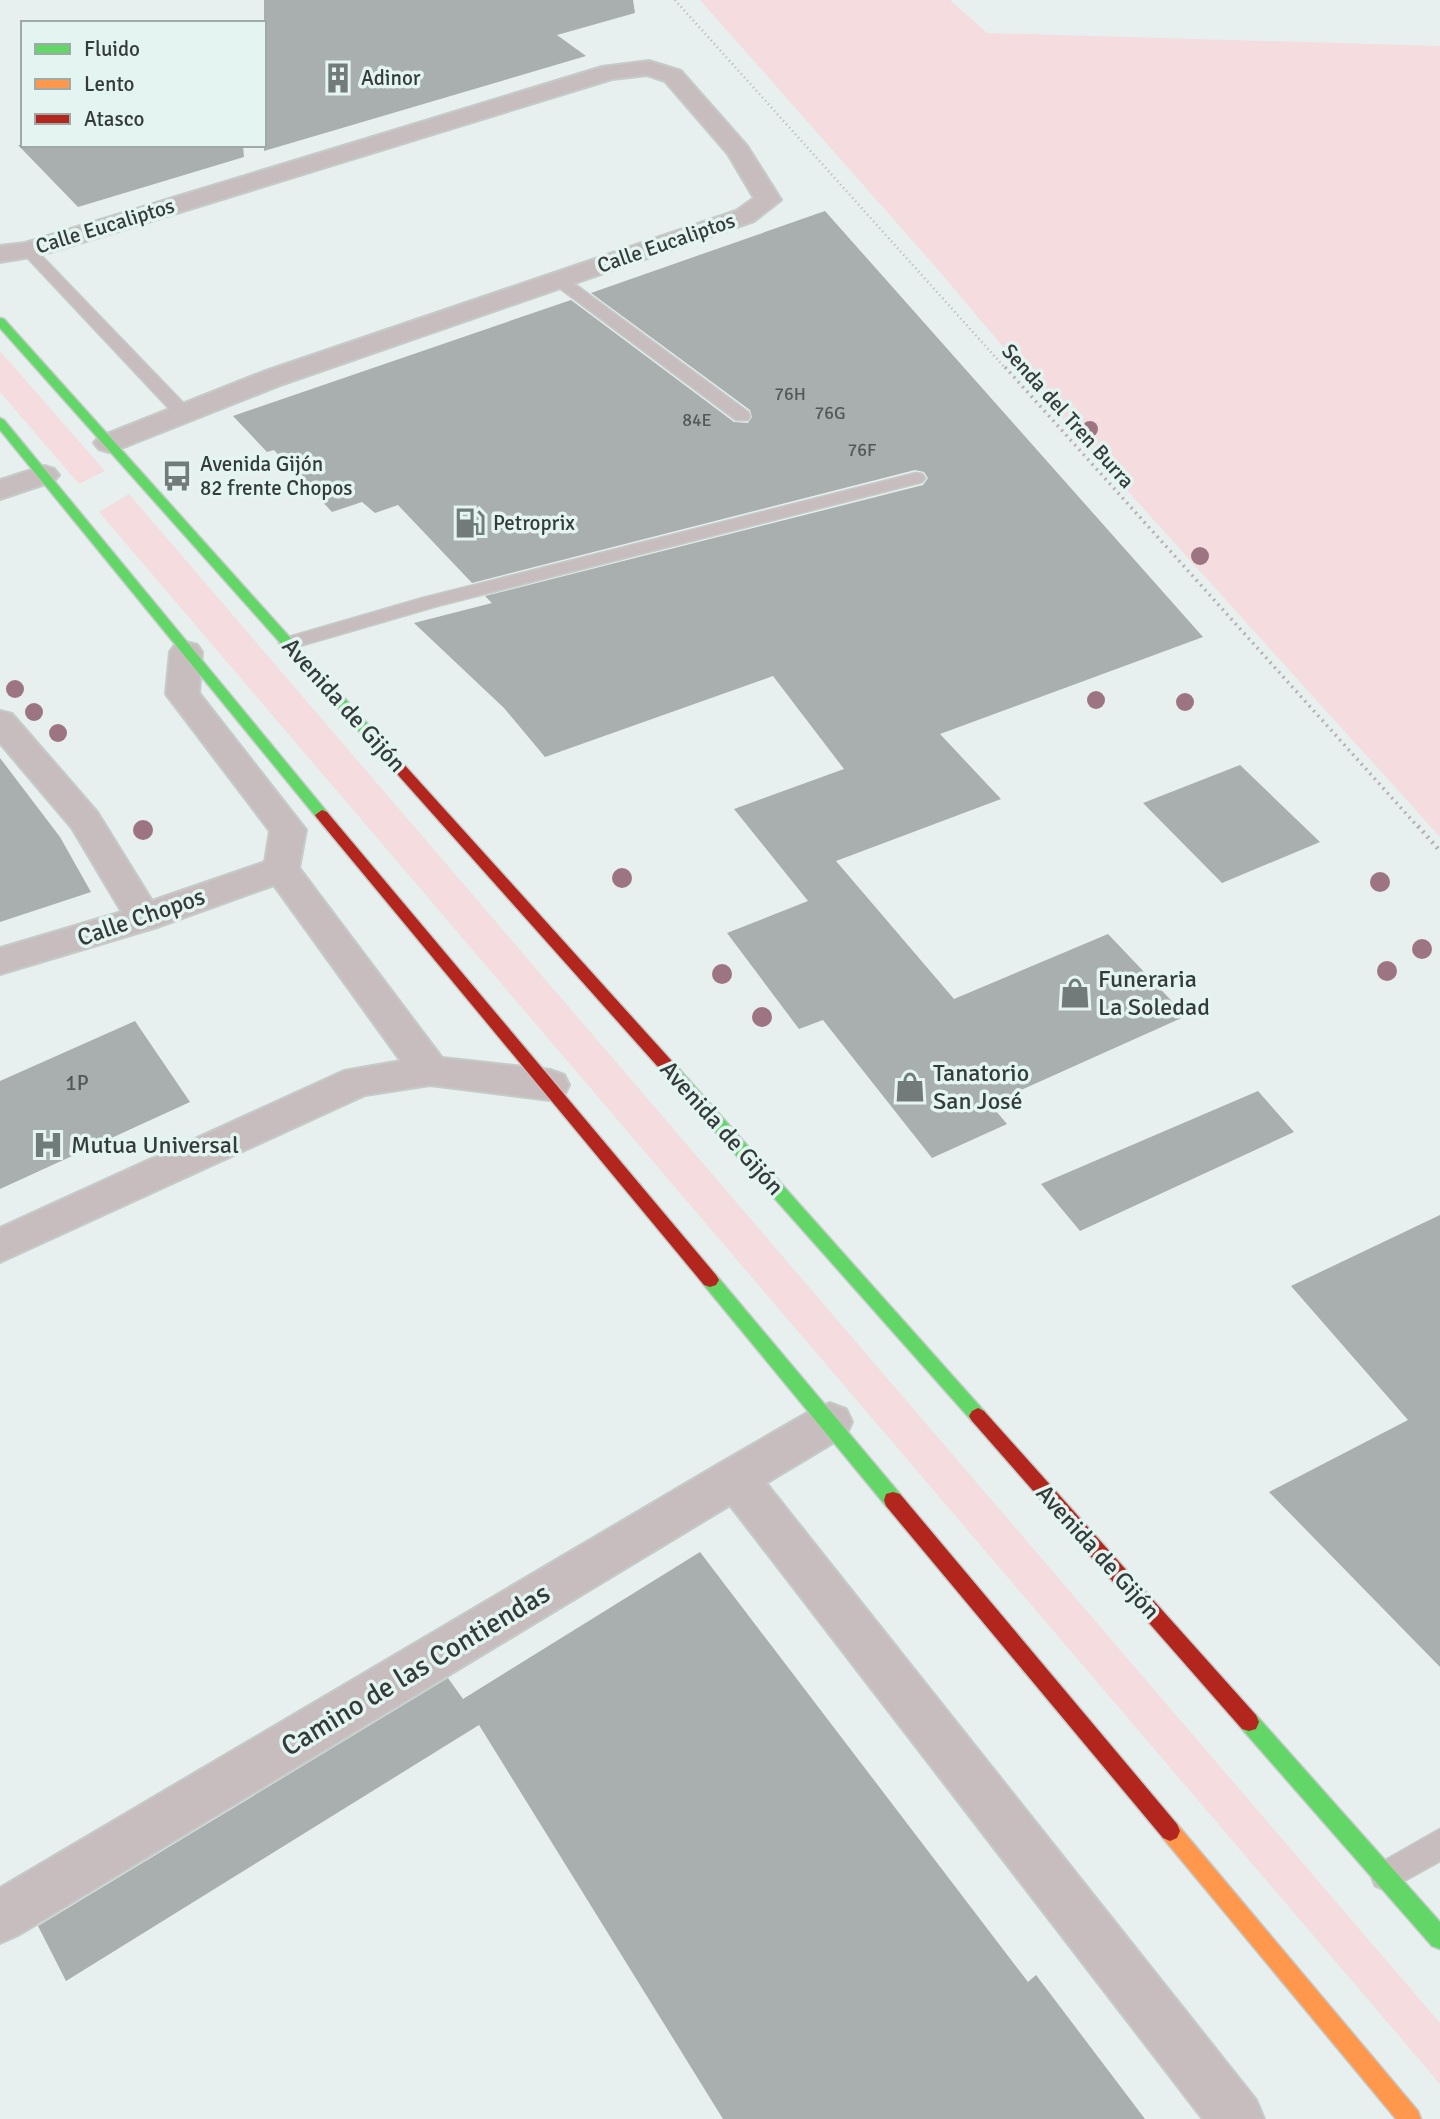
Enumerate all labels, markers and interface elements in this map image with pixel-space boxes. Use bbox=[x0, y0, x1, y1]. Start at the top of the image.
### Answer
legend bbox=[21, 21, 266, 147]
text: Fluido bbox=[84, 36, 140, 62]
building icon: Adinor bbox=[321, 61, 355, 95]
place label: Adinor bbox=[361, 65, 421, 91]
text: Lento bbox=[84, 71, 134, 97]
text: Atasco bbox=[84, 106, 144, 132]
street label: Calle Eucaliptos bbox=[32, 193, 178, 259]
street label: Calle Eucaliptos bbox=[594, 207, 738, 279]
street label: Senda del Tren Burra bbox=[996, 338, 1140, 494]
house number: 76H bbox=[774, 383, 806, 405]
house number: 76G bbox=[814, 402, 846, 424]
house number: 84E bbox=[682, 409, 712, 431]
house number: 76F bbox=[848, 439, 876, 461]
place label: Avenida Gijón 82 frente Chopos bbox=[200, 451, 353, 501]
bus stop icon: Avenida Gijón 82 frente Chopos bbox=[160, 459, 194, 493]
fuel station icon: Petroprix bbox=[453, 506, 487, 540]
place label: Petroprix bbox=[493, 510, 575, 536]
street label: Avenida de Gijón bbox=[276, 631, 412, 779]
street label: Calle Chopos bbox=[73, 881, 209, 953]
place label: Funeraria La Soledad bbox=[1098, 964, 1210, 1022]
shop icon: Funeraria La Soledad bbox=[1058, 976, 1092, 1010]
street label: Avenida de Gijón bbox=[654, 1054, 790, 1202]
place label: Tanatorio San José bbox=[933, 1058, 1029, 1116]
house number: 1P bbox=[65, 1070, 89, 1096]
shop icon: Tanatorio San José bbox=[893, 1070, 927, 1104]
hospital icon: Mutua Universal bbox=[31, 1128, 65, 1162]
place label: Mutua Universal bbox=[71, 1130, 239, 1160]
street label: Avenida de Gijón bbox=[1030, 1478, 1166, 1626]
street label: Camino de las Contiendas bbox=[275, 1576, 556, 1764]

